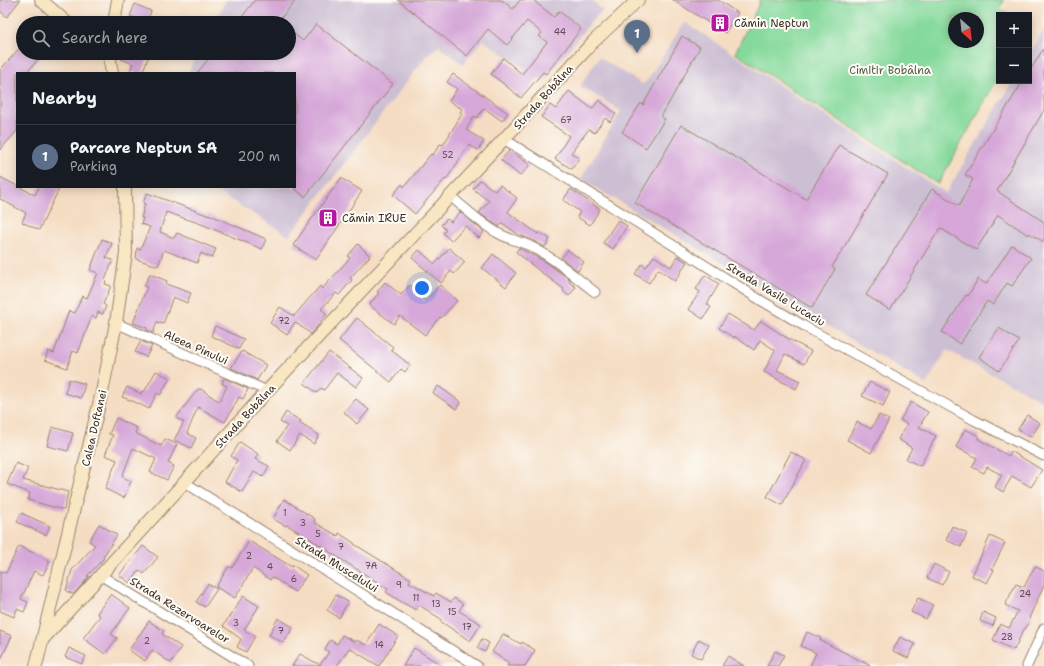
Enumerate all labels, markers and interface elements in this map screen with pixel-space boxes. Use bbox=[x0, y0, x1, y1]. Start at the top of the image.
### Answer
building icon: Cămin Neptun bbox=[709, 12, 731, 34]
north arrow bbox=[948, 12, 984, 48]
map controls bbox=[996, 12, 1032, 84]
button: + bbox=[996, 12, 1032, 48]
search box bbox=[16, 16, 296, 60]
place label: Cămin Neptun bbox=[734, 16, 809, 31]
pin: 1 bbox=[624, 20, 650, 53]
house number: 44 bbox=[554, 26, 566, 38]
icon: search bbox=[30, 27, 52, 49]
text: Search here bbox=[62, 28, 148, 48]
button: − bbox=[996, 48, 1032, 84]
street label: Strada Bobâlna bbox=[510, 62, 577, 133]
park label: Cimitir Bobâlna bbox=[849, 63, 931, 78]
text: Nearby bbox=[32, 87, 97, 109]
house number: 67 bbox=[560, 114, 572, 126]
text: Parcare Neptun SA bbox=[70, 138, 217, 158]
text: 1 bbox=[42, 148, 48, 165]
text: 200 m bbox=[238, 148, 280, 165]
house number: 52 bbox=[442, 149, 454, 161]
text: Parking bbox=[70, 158, 117, 175]
building icon: Cămin IRUE bbox=[317, 207, 339, 229]
place label: Cămin IRUE bbox=[342, 211, 406, 226]
street label: Strada Vasile Lucaciu bbox=[724, 259, 828, 330]
your location bbox=[412, 278, 432, 298]
house number: 72 bbox=[278, 315, 290, 327]
street label: Aleea Pinului bbox=[161, 327, 230, 368]
street label: Strada Bobâlna bbox=[212, 381, 279, 452]
street label: Calea Doftanei bbox=[78, 388, 111, 468]
house number: 1 bbox=[283, 507, 287, 519]
house number: 3 bbox=[300, 517, 306, 529]
house number: 5 bbox=[315, 528, 321, 540]
street label: Strada Muscelului bbox=[292, 533, 381, 596]
house number: 7 bbox=[338, 541, 344, 553]
house number: 2 bbox=[246, 550, 252, 562]
house number: 7A bbox=[365, 560, 378, 572]
house number: 4 bbox=[267, 561, 273, 573]
house number: 6 bbox=[291, 573, 297, 585]
street label: Strada Rezervoarelor bbox=[127, 574, 232, 647]
house number: 9 bbox=[396, 579, 402, 591]
house number: 24 bbox=[1019, 588, 1031, 600]
house number: 11 bbox=[412, 592, 420, 604]
house number: 13 bbox=[431, 598, 441, 610]
house number: 15 bbox=[447, 606, 457, 618]
house number: 3 bbox=[233, 617, 239, 629]
house number: 17 bbox=[462, 621, 472, 633]
house number: 7 bbox=[278, 625, 284, 637]
house number: 28 bbox=[1001, 631, 1013, 643]
house number: 2 bbox=[144, 635, 150, 647]
house number: 14 bbox=[374, 639, 384, 651]

